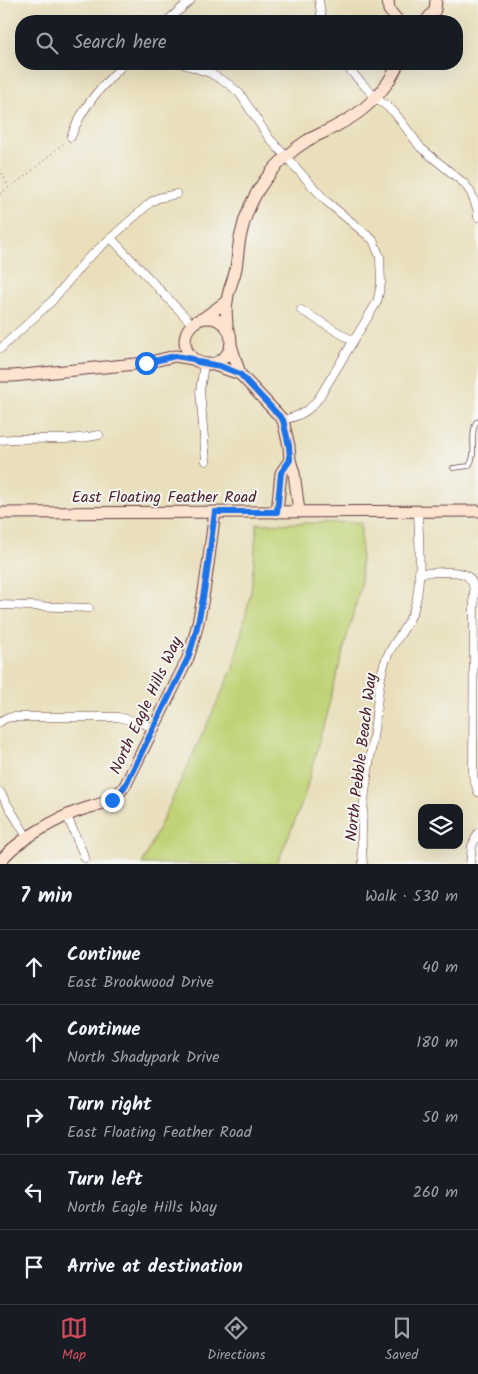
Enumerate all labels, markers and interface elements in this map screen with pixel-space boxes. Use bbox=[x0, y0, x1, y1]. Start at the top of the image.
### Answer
search box bbox=[15, 15, 463, 70]
text: Search here bbox=[73, 28, 167, 58]
icon: search bbox=[33, 29, 61, 57]
route start bbox=[135, 352, 158, 375]
street label: East Floating Feather Road bbox=[72, 485, 257, 510]
street label: North Eagle Hills Way bbox=[103, 632, 190, 779]
street label: North Pebble Beach Way bbox=[339, 671, 384, 843]
route end bbox=[101, 789, 124, 812]
map controls bbox=[418, 804, 463, 849]
button: layers bbox=[418, 804, 463, 849]
text: 7 min bbox=[20, 880, 72, 913]
text: Walk · 530 m bbox=[365, 884, 458, 909]
text: Continue bbox=[67, 940, 140, 970]
icon: ahead bbox=[20, 953, 48, 981]
text: 40 m bbox=[422, 955, 458, 980]
text: East Brookwood Drive bbox=[67, 970, 214, 995]
text: Continue bbox=[67, 1015, 140, 1045]
icon: ahead bbox=[20, 1028, 48, 1056]
text: 180 m bbox=[416, 1030, 458, 1055]
text: North Shadypark Drive bbox=[67, 1045, 219, 1070]
text: Turn right bbox=[67, 1090, 152, 1120]
icon: right bbox=[20, 1103, 48, 1131]
text: 50 m bbox=[422, 1105, 458, 1130]
text: East Floating Feather Road bbox=[67, 1120, 252, 1145]
text: Turn left bbox=[67, 1165, 142, 1195]
icon: left bbox=[20, 1178, 48, 1206]
text: 260 m bbox=[413, 1180, 458, 1205]
text: North Eagle Hills Way bbox=[67, 1195, 217, 1220]
text: Arrive at destination bbox=[67, 1252, 243, 1282]
icon: arrive bbox=[20, 1253, 48, 1281]
tab: Map bbox=[60, 1314, 88, 1366]
tab: Directions bbox=[207, 1314, 265, 1366]
tab: Saved bbox=[385, 1314, 418, 1366]

